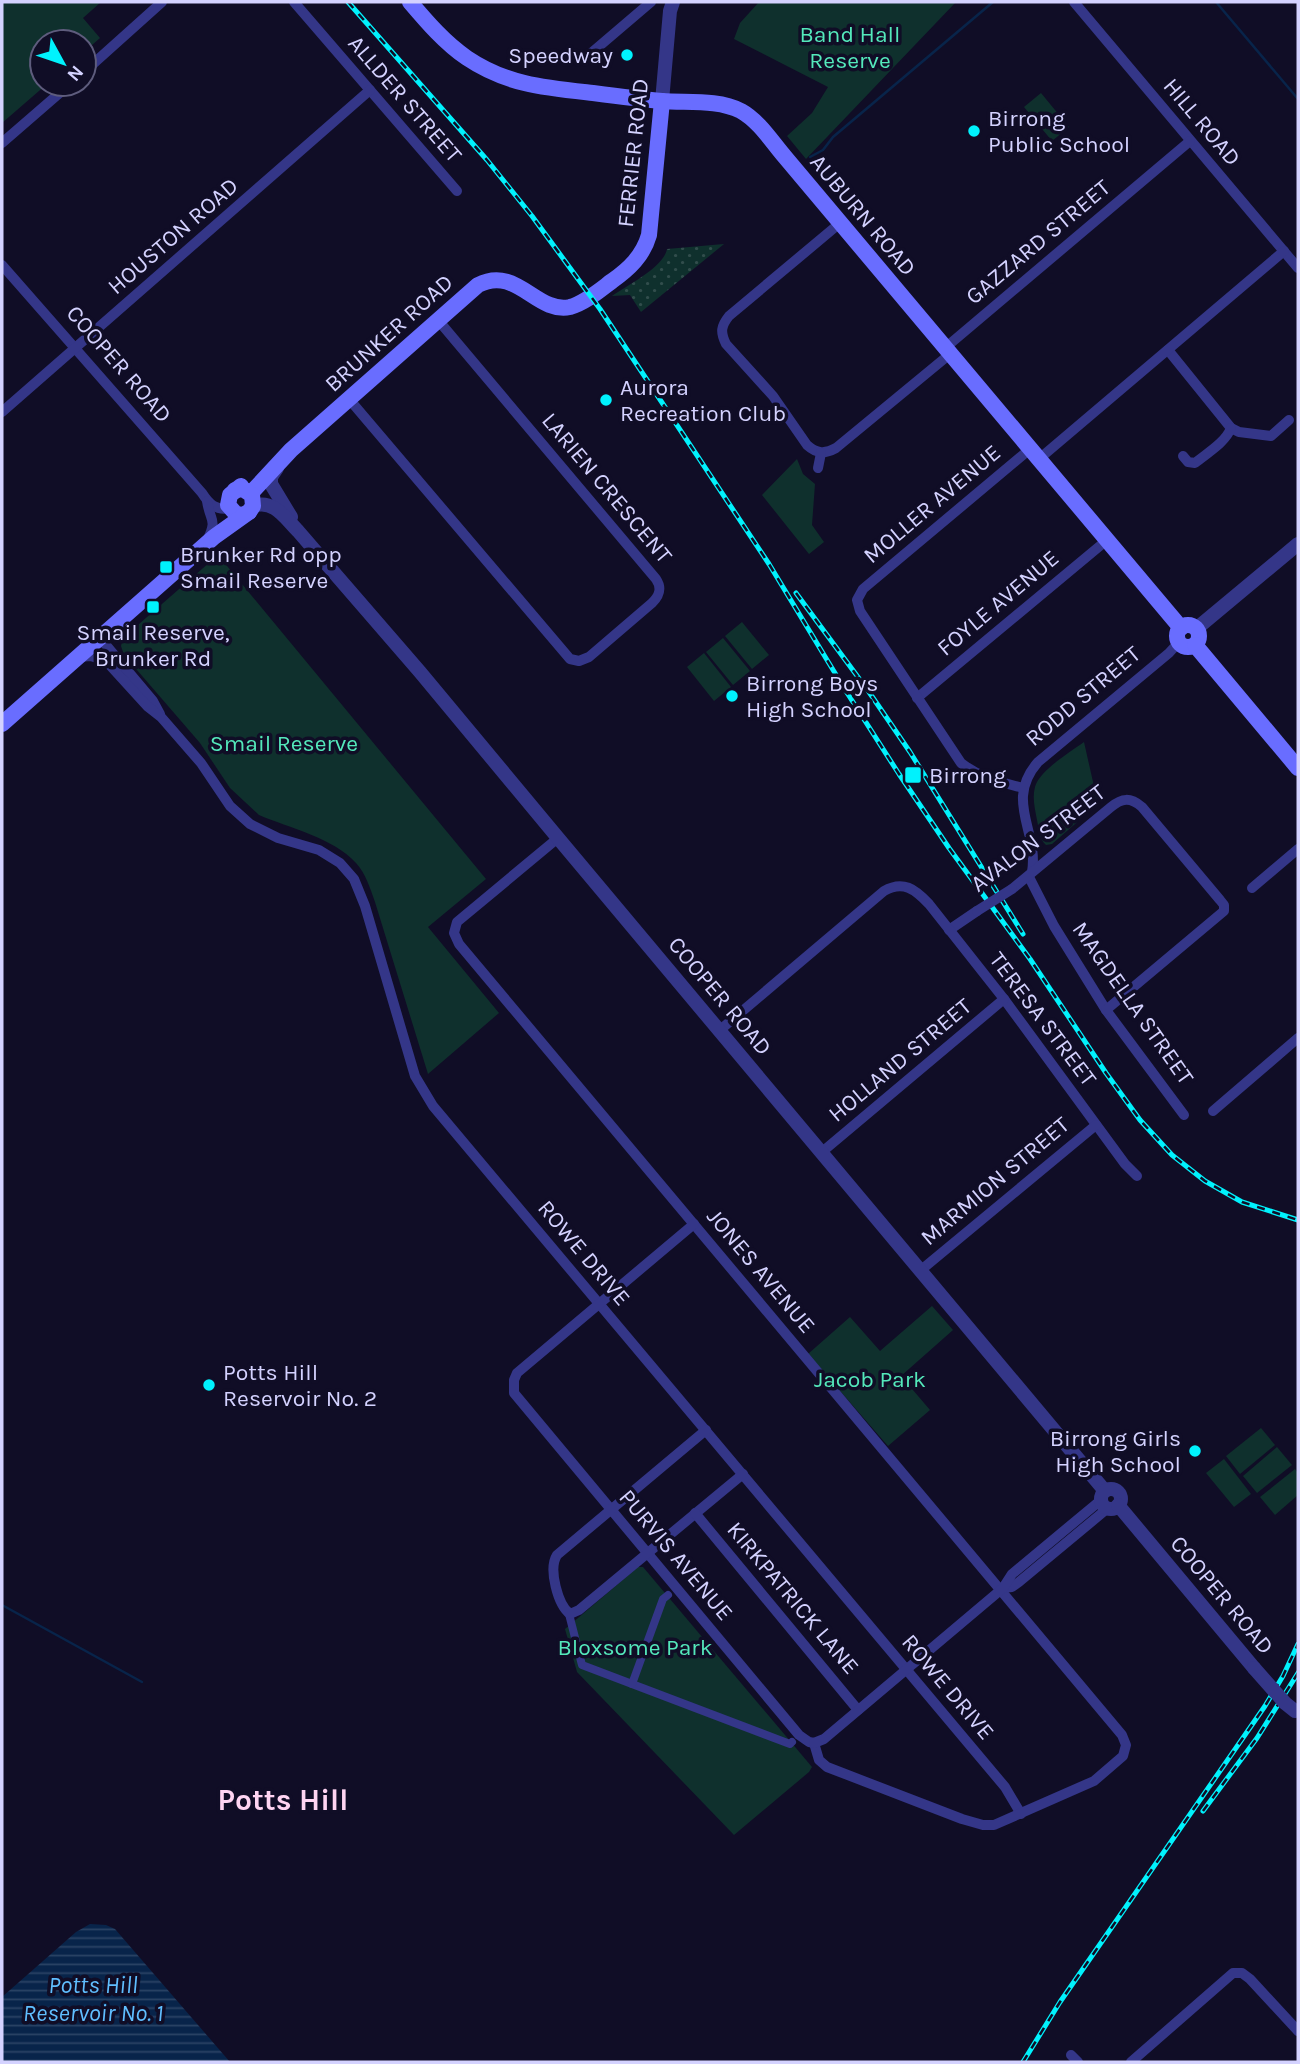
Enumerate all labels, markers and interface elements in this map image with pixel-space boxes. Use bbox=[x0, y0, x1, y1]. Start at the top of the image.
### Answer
park label: Band Hall Reserve bbox=[800, 21, 900, 74]
north arrow bbox=[28, 28, 98, 98]
street label: ALLDER STREET bbox=[343, 30, 468, 168]
place label: Speedway bbox=[508, 42, 613, 69]
marker: Speedway bbox=[619, 47, 635, 63]
text: N bbox=[62, 61, 88, 86]
street label: HILL ROAD bbox=[1158, 73, 1246, 171]
street label: FERRIER ROAD bbox=[612, 77, 654, 229]
place label: Birrong Public School bbox=[988, 105, 1130, 158]
marker: Birrong Public School bbox=[966, 123, 982, 139]
street label: AUBURN ROAD bbox=[804, 149, 922, 281]
street label: HOUSTON ROAD bbox=[102, 172, 244, 300]
street label: GAZZARD STREET bbox=[960, 173, 1116, 310]
street label: BRUNKER ROAD bbox=[319, 268, 459, 398]
street label: COOPER ROAD bbox=[61, 300, 177, 428]
place label: Aurora Recreation Club bbox=[620, 374, 786, 427]
marker: Aurora Recreation Club bbox=[598, 392, 614, 408]
street label: LARIEN CRESCENT bbox=[536, 407, 678, 569]
street label: MOLLER AVENUE bbox=[858, 439, 1006, 569]
place label: Brunker Rd opp Smail Reserve bbox=[180, 541, 342, 594]
street label: FOYLE AVENUE bbox=[932, 544, 1064, 662]
marker: Brunker Rd opp Smail Reserve bbox=[158, 559, 174, 575]
marker: Smail Reserve, Brunker Rd bbox=[145, 599, 161, 615]
place label: Smail Reserve, Brunker Rd bbox=[76, 619, 230, 672]
street label: RODD STREET bbox=[1020, 640, 1146, 752]
place label: Birrong Boys High School bbox=[746, 670, 878, 723]
marker: Birrong Boys High School bbox=[724, 688, 740, 704]
park label: Smail Reserve bbox=[210, 730, 358, 757]
place label: Birrong bbox=[929, 762, 1006, 789]
marker: Birrong bbox=[903, 765, 923, 785]
street label: AVALON STREET bbox=[965, 778, 1111, 897]
street label: MAGDELLA STREET bbox=[1067, 916, 1200, 1090]
street label: COOPER ROAD bbox=[663, 931, 777, 1061]
street label: TERESA STREET bbox=[984, 947, 1102, 1092]
street label: HOLLAND STREET bbox=[823, 992, 977, 1128]
street label: MARMION STREET bbox=[915, 1111, 1075, 1251]
street label: ROWE DRIVE bbox=[532, 1195, 636, 1311]
street label: JONES AVENUE bbox=[701, 1203, 821, 1339]
place label: Potts Hill Reservoir No. 2 bbox=[223, 1359, 377, 1412]
park label: Jacob Park bbox=[814, 1366, 926, 1393]
marker: Potts Hill Reservoir No. 2 bbox=[201, 1377, 217, 1393]
place label: Birrong Girls High School bbox=[1050, 1425, 1181, 1478]
marker: Birrong Girls High School bbox=[1187, 1443, 1203, 1459]
street label: PURVIS AVENUE bbox=[613, 1484, 739, 1626]
street label: KIRKPATRICK LANE bbox=[721, 1516, 865, 1680]
street label: COOPER ROAD bbox=[1165, 1530, 1279, 1660]
street label: ROWE DRIVE bbox=[896, 1629, 1000, 1745]
park label: Bloxsome Park bbox=[557, 1634, 713, 1661]
district label: Potts Hill bbox=[218, 1782, 348, 1818]
water label: Potts Hill Reservoir No. 1 bbox=[23, 1971, 163, 2027]

